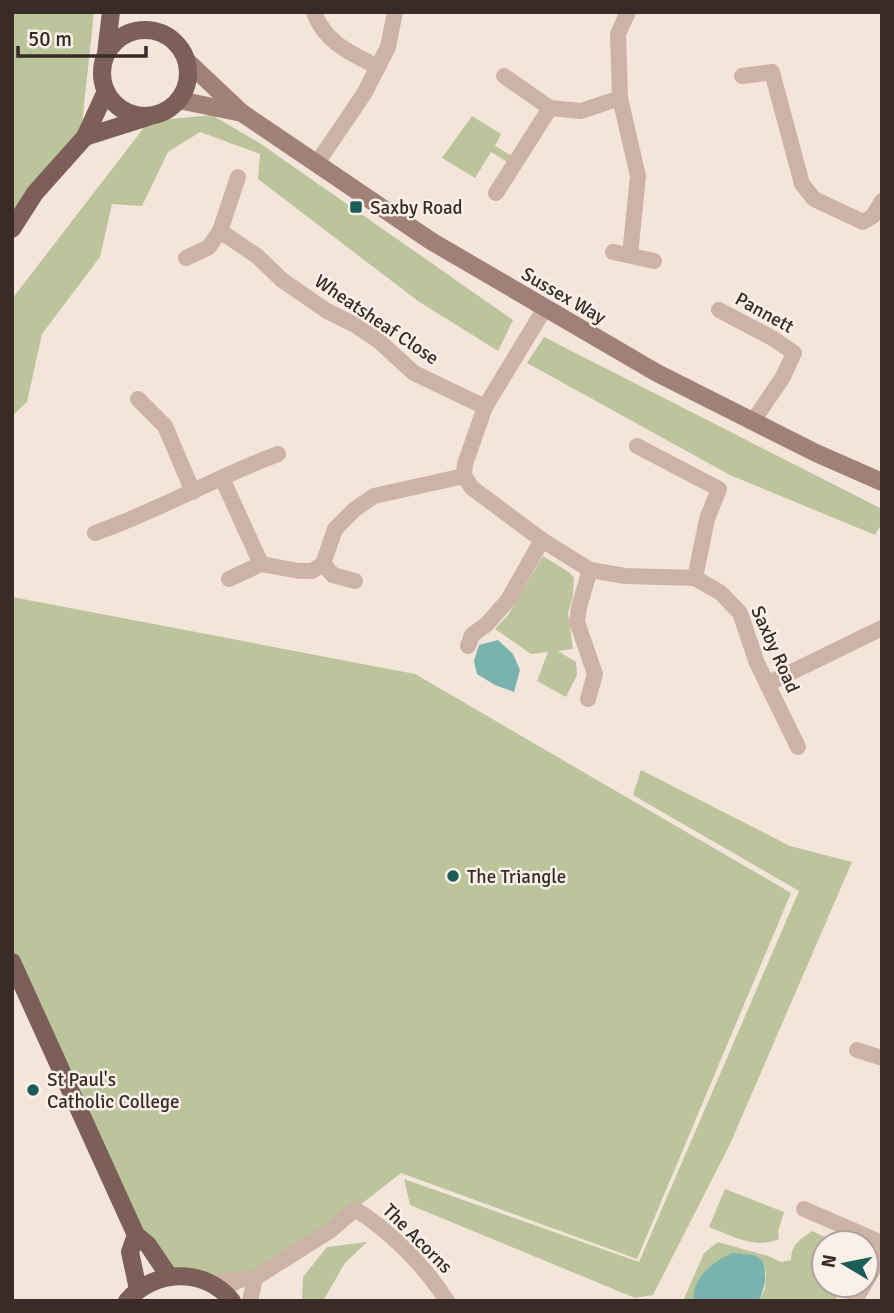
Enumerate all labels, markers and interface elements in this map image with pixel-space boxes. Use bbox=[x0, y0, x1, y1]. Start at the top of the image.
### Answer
scale bar bbox=[18, 14, 145, 58]
text: 50 m bbox=[28, 26, 72, 52]
place label: Saxby Road bbox=[370, 196, 463, 220]
marker: Saxby Road bbox=[348, 199, 364, 215]
street label: Sussex Way bbox=[517, 262, 610, 330]
street label: Wheatsheaf Close bbox=[310, 269, 443, 370]
street label: Pannett bbox=[731, 287, 798, 339]
street label: Saxby Road bbox=[745, 602, 805, 697]
place label: The Triangle bbox=[467, 865, 566, 889]
marker: The Triangle bbox=[445, 868, 461, 884]
place label: St Paul's Catholic College bbox=[47, 1068, 179, 1114]
marker: St Paul's Catholic College bbox=[25, 1082, 41, 1098]
street label: The Acorns bbox=[377, 1199, 457, 1279]
north arrow bbox=[810, 1229, 880, 1299]
text: N bbox=[816, 1253, 842, 1270]

